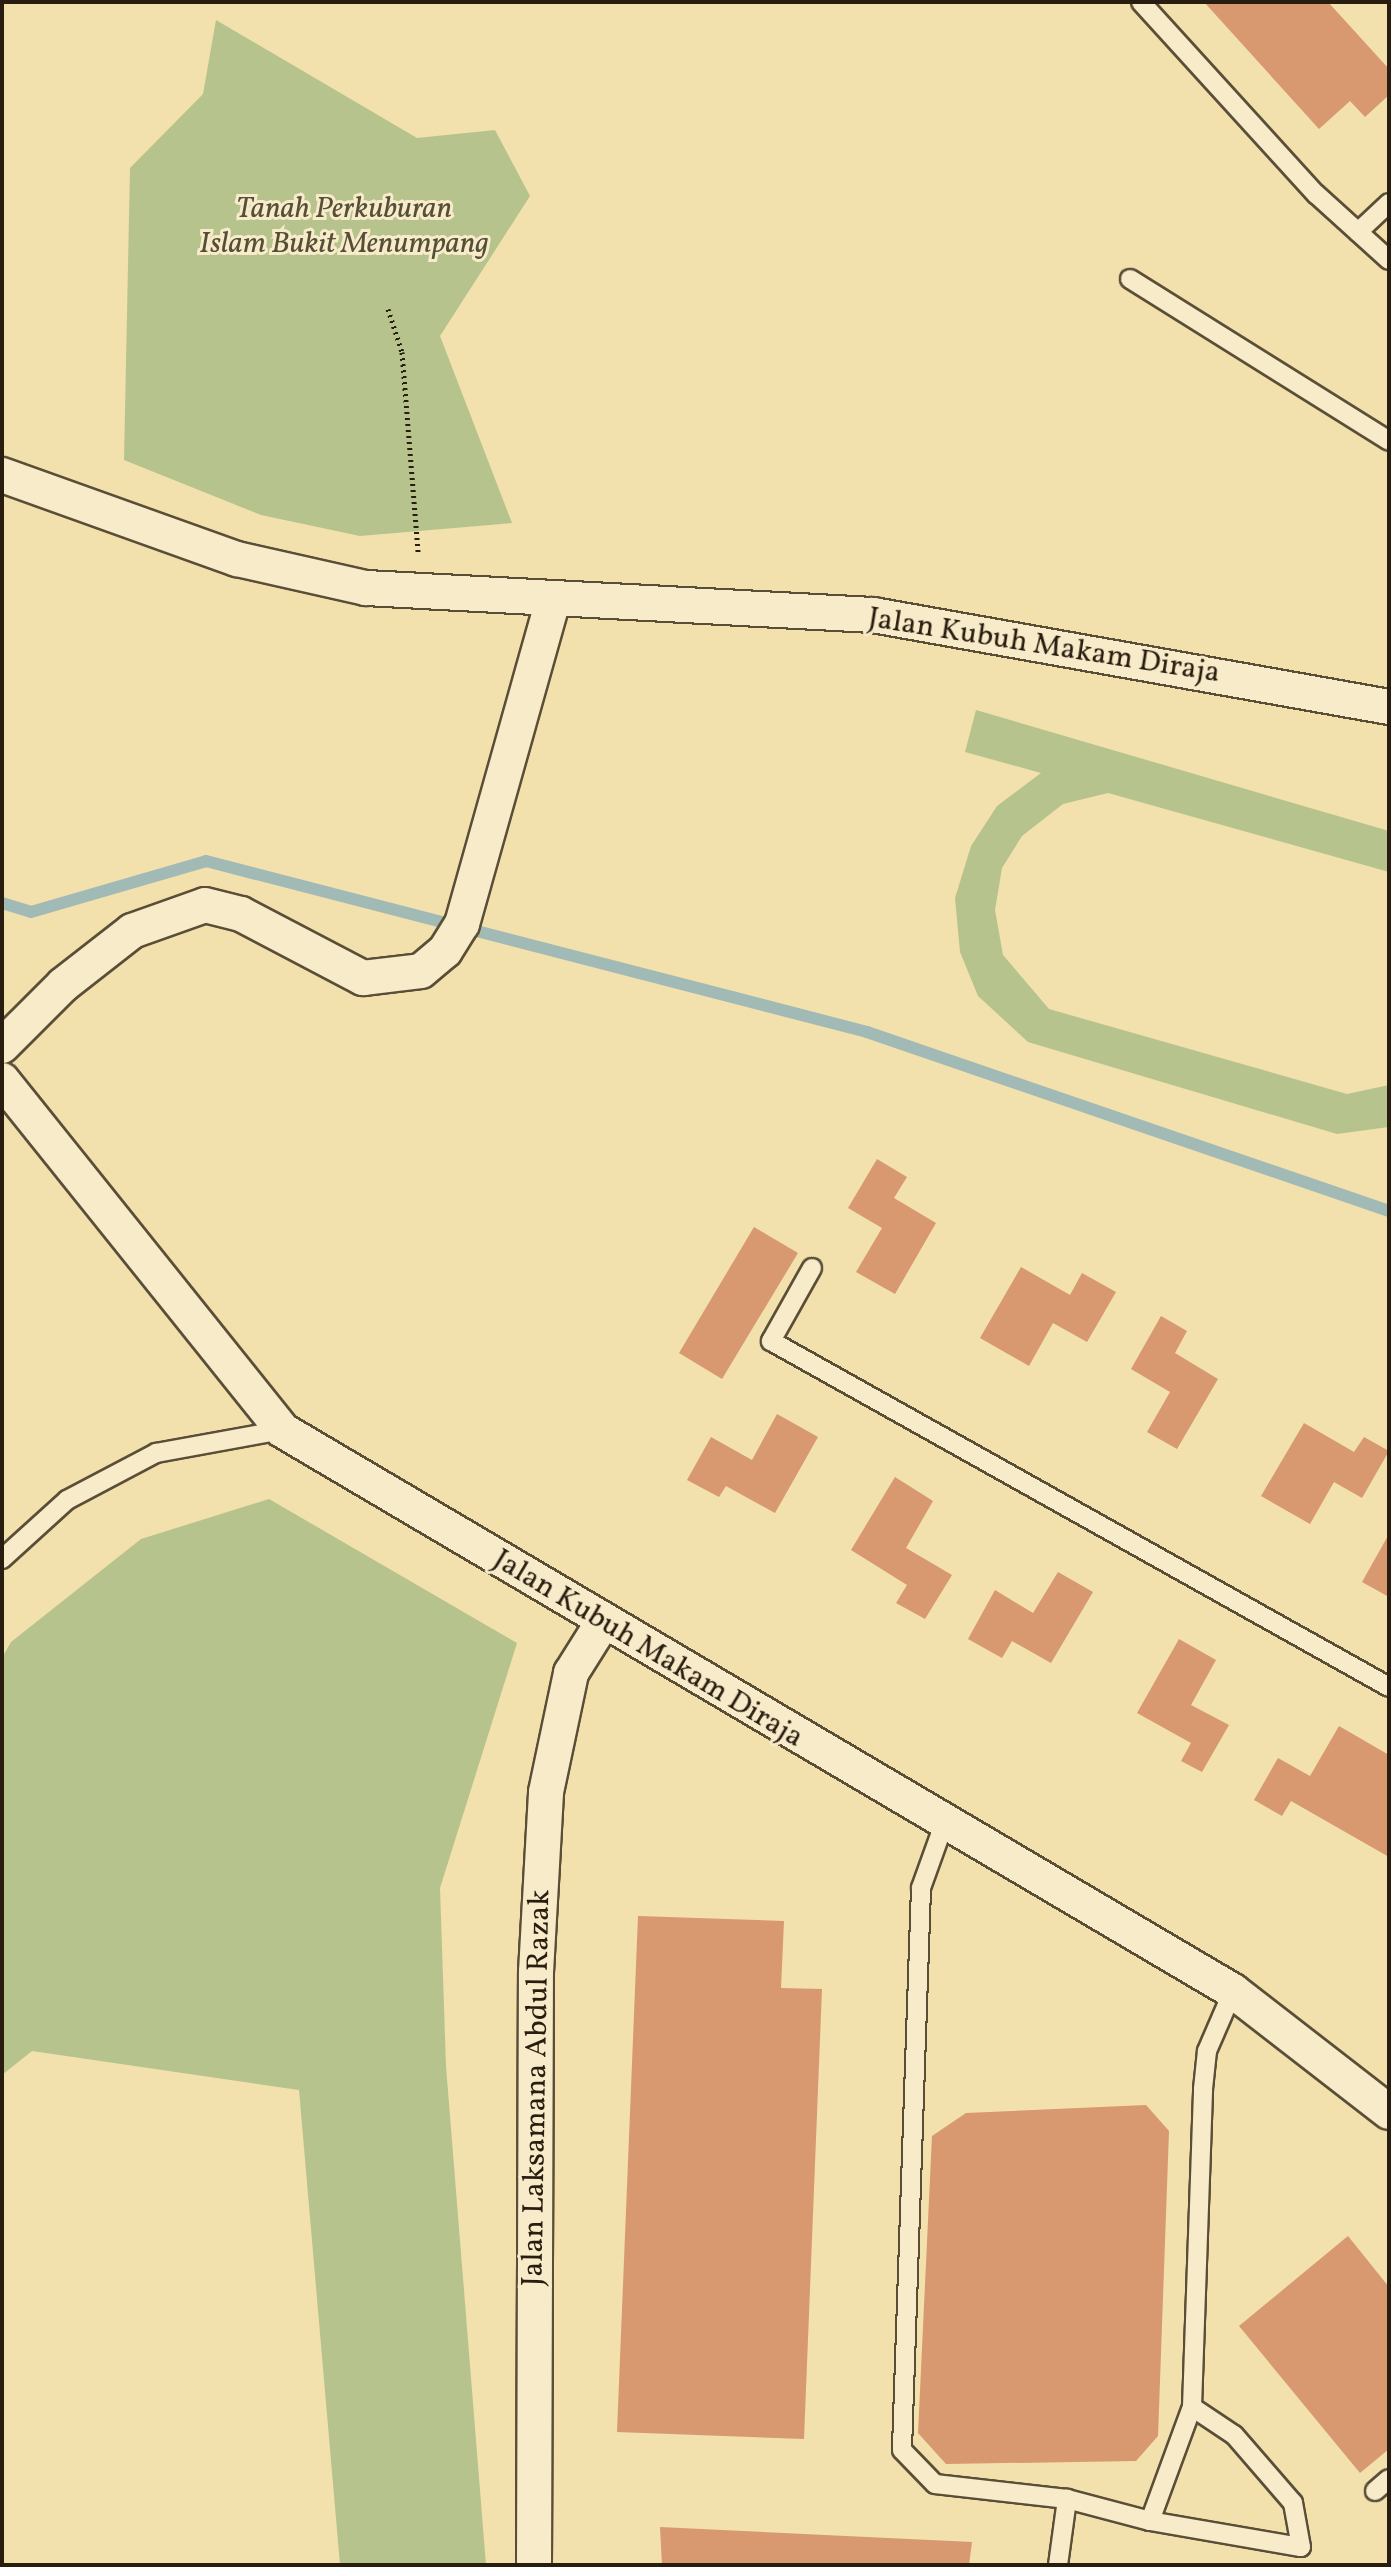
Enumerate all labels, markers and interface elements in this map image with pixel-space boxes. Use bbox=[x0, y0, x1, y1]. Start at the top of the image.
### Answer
park label: Tanah Perkuburan Islam Bukit Menumpang bbox=[199, 191, 489, 262]
street label: Jalan Kubuh Makam Diraja bbox=[866, 600, 1222, 692]
street label: Jalan Kubuh Makam Diraja bbox=[486, 1542, 810, 1756]
street label: Jalan Laksamana Abdul Razak bbox=[516, 1889, 558, 2287]

